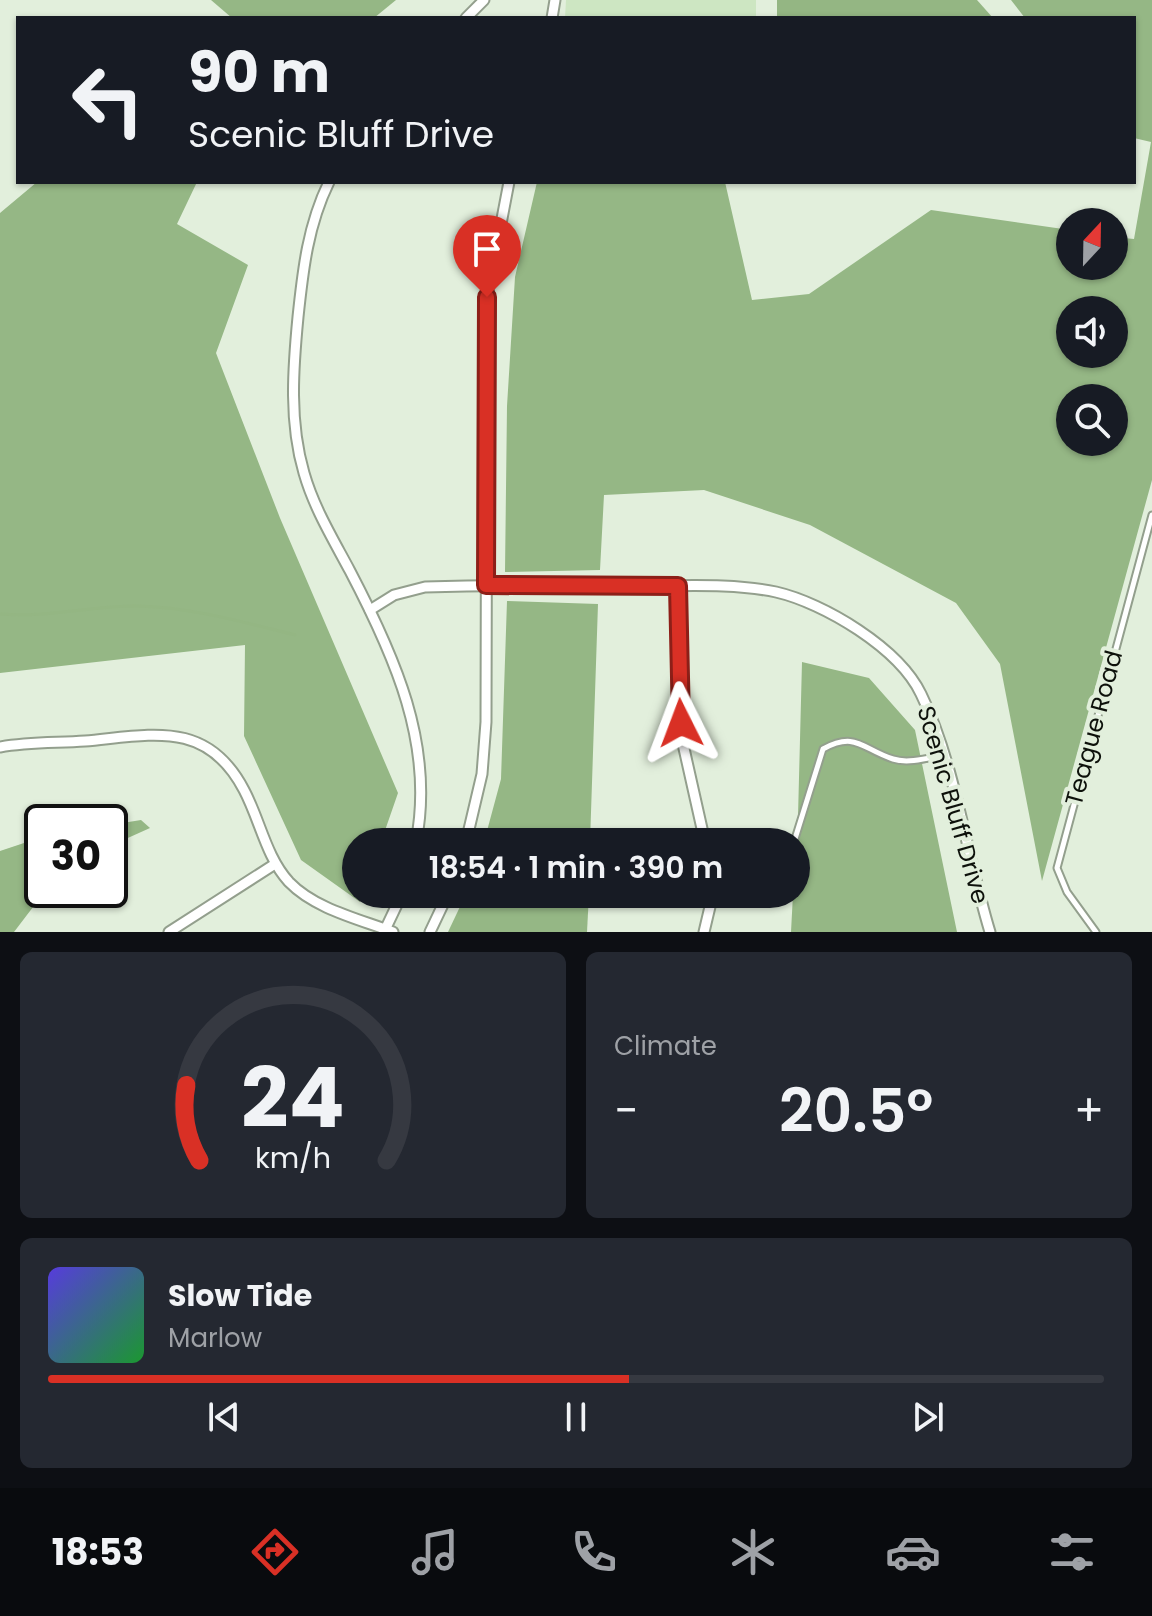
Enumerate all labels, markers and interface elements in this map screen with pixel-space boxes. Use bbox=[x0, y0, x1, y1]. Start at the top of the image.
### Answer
text: 90 m bbox=[188, 33, 330, 112]
icon: left bbox=[56, 48, 160, 152]
text: Scenic Bluff Drive bbox=[188, 109, 494, 160]
north arrow bbox=[1056, 208, 1128, 280]
map controls bbox=[1056, 208, 1128, 456]
pin bbox=[453, 215, 521, 297]
icon: arrive bbox=[465, 227, 509, 271]
button: sound bbox=[1056, 296, 1128, 368]
button: search bbox=[1056, 384, 1128, 456]
street label: Teague Road bbox=[1057, 647, 1130, 809]
position arrow bbox=[639, 681, 723, 765]
street label: Scenic Bluff Drive bbox=[909, 702, 997, 908]
speed limit sign: 30 bbox=[24, 804, 128, 908]
text: 18:54 · 1 min · 390 m bbox=[429, 846, 723, 889]
text: Climate bbox=[614, 1028, 717, 1064]
text: 24 bbox=[241, 1040, 345, 1156]
text: 20.5° bbox=[779, 1069, 933, 1153]
text: − bbox=[614, 1080, 638, 1141]
text: + bbox=[1074, 1080, 1104, 1141]
text: km/h bbox=[255, 1138, 331, 1178]
text: Slow Tide bbox=[168, 1274, 312, 1317]
text: Marlow bbox=[168, 1320, 262, 1356]
icon: previous bbox=[202, 1395, 246, 1439]
icon: pause bbox=[554, 1395, 598, 1439]
icon: next bbox=[906, 1395, 950, 1439]
icon: directions bbox=[247, 1524, 303, 1580]
icon: music bbox=[407, 1524, 463, 1580]
icon: phone bbox=[566, 1524, 622, 1580]
icon: climate bbox=[725, 1524, 781, 1580]
icon: car bbox=[885, 1524, 941, 1580]
icon: filters bbox=[1044, 1524, 1100, 1580]
text: 18:53 bbox=[52, 1527, 144, 1578]

